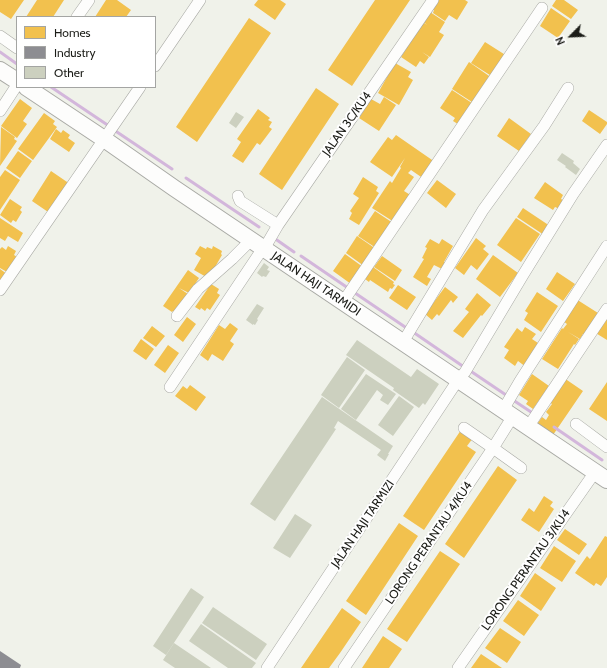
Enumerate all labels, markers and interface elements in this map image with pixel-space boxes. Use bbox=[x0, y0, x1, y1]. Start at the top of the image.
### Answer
legend bbox=[16, 16, 156, 88]
north arrow bbox=[551, 16, 591, 56]
text: Homes bbox=[54, 25, 91, 40]
text: N bbox=[552, 34, 568, 47]
text: Industry bbox=[54, 45, 95, 60]
text: Other bbox=[54, 65, 84, 80]
street label: JALAN 3C/KU4 bbox=[320, 89, 374, 159]
street label: JALAN HAJI TARMIDI bbox=[269, 249, 363, 319]
street label: JALAN HAJI TARMIZI bbox=[328, 478, 398, 570]
street label: LORONG PERANTAU 4/KU4 bbox=[383, 479, 475, 607]
street label: LORONG PERANTAU 3/KU4 bbox=[479, 507, 573, 633]

